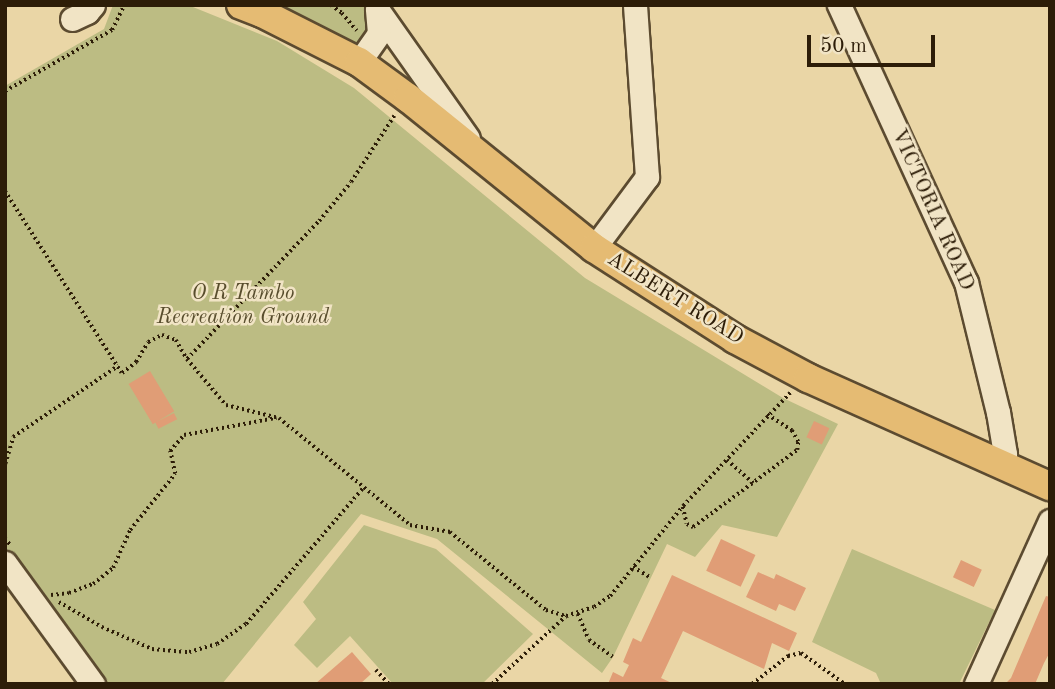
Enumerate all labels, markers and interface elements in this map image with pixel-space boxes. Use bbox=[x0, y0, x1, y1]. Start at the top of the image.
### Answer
scale bar bbox=[810, 21, 938, 65]
text: 50 m bbox=[820, 36, 867, 57]
street label: VICTORIA ROAD bbox=[885, 125, 979, 295]
street label: ALBERT ROAD bbox=[602, 247, 748, 351]
park label: O R Tambo Recreation Ground bbox=[157, 281, 329, 331]

